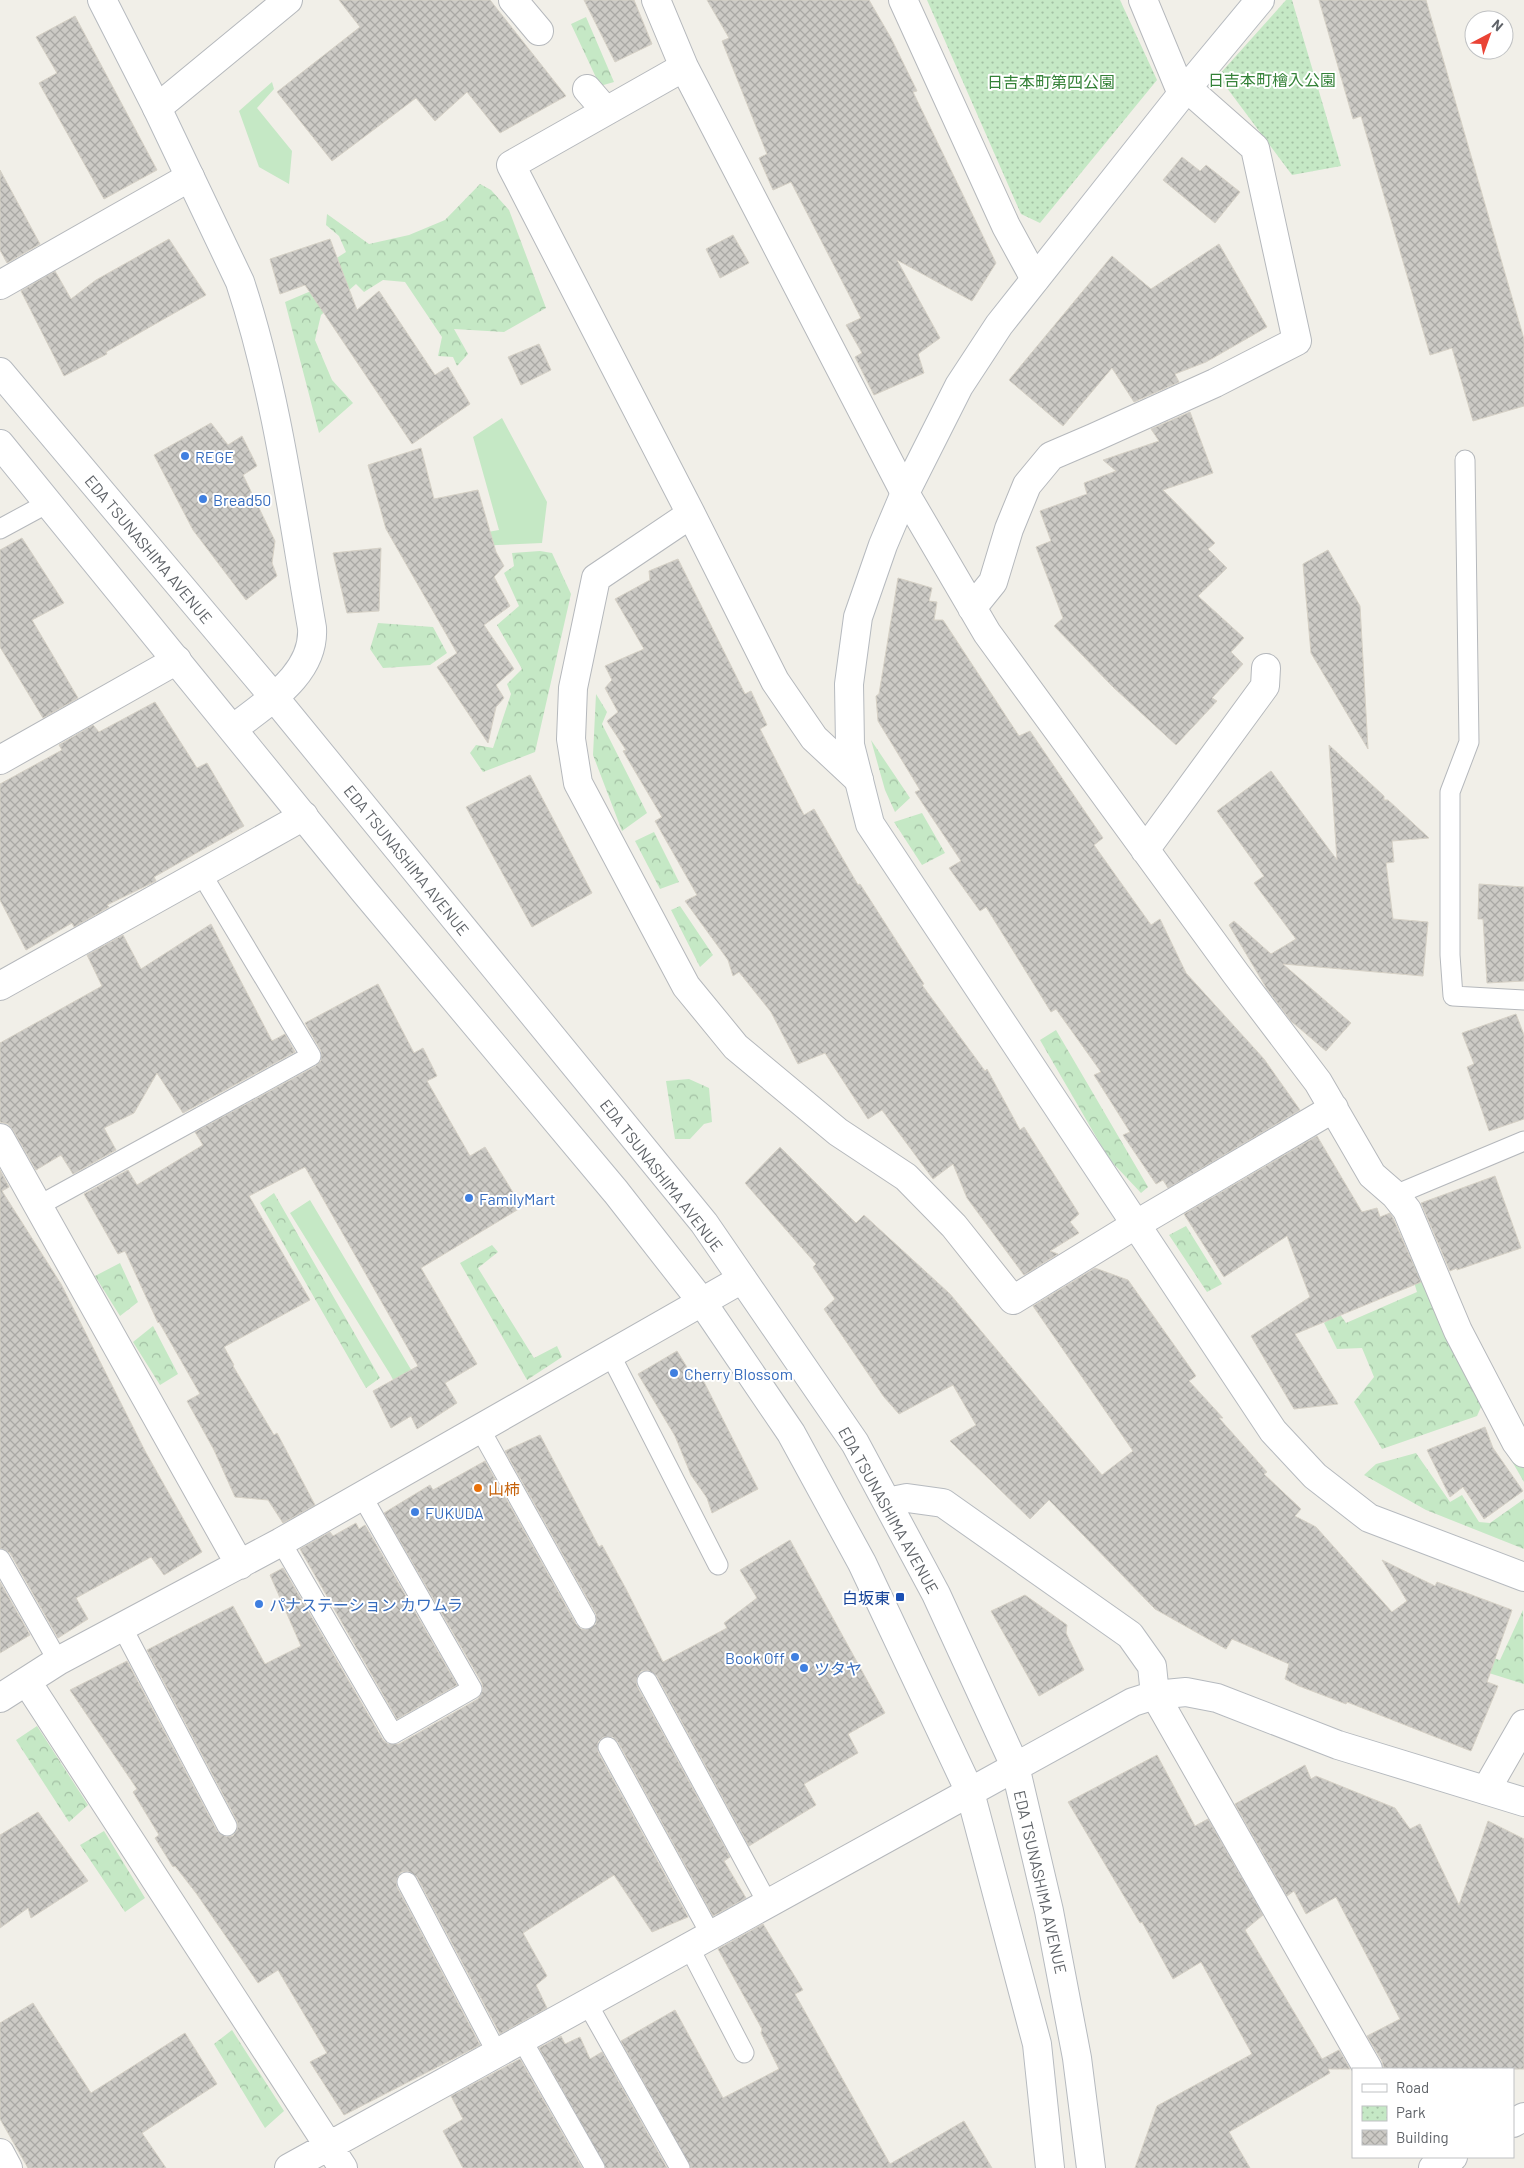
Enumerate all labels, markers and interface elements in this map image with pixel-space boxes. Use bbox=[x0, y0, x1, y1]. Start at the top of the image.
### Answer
north arrow bbox=[1464, 10, 1514, 60]
text: N bbox=[1489, 15, 1507, 34]
park label: 日吉本町檜入公園 bbox=[1208, 70, 1336, 89]
park label: 日吉本町第四公園 bbox=[987, 72, 1115, 91]
place label: REGE bbox=[195, 447, 234, 466]
marker: REGE bbox=[179, 450, 191, 462]
street label: EDA TSUNASHIMA AVENUE bbox=[81, 471, 217, 627]
place label: Bread50 bbox=[213, 490, 271, 509]
marker: Bread50 bbox=[197, 493, 209, 505]
street label: EDA TSUNASHIMA AVENUE bbox=[341, 781, 473, 939]
street label: EDA TSUNASHIMA AVENUE bbox=[597, 1095, 727, 1255]
place label: FamilyMart bbox=[479, 1189, 556, 1208]
marker: FamilyMart bbox=[463, 1192, 475, 1204]
place label: Cherry Blossom bbox=[684, 1364, 793, 1383]
marker: Cherry Blossom bbox=[668, 1367, 680, 1379]
street label: EDA TSUNASHIMA AVENUE bbox=[835, 1423, 943, 1597]
place label: 山柿 bbox=[488, 1479, 520, 1498]
marker: 山柿 bbox=[472, 1482, 484, 1494]
place label: FUKUDA bbox=[425, 1503, 484, 1522]
marker: FUKUDA bbox=[409, 1506, 421, 1518]
place label: 白坂東 bbox=[842, 1588, 890, 1607]
marker: 白坂東 bbox=[894, 1591, 906, 1603]
place label: パナステーション カワムラ bbox=[269, 1595, 463, 1614]
marker: パナステーション カワムラ bbox=[253, 1598, 265, 1610]
place label: Book Off bbox=[725, 1648, 785, 1667]
marker: Book Off bbox=[789, 1651, 801, 1663]
place label: ツタヤ bbox=[814, 1659, 862, 1678]
marker: ツタヤ bbox=[798, 1662, 810, 1674]
street label: EDA TSUNASHIMA AVENUE bbox=[1011, 1788, 1071, 1976]
legend bbox=[1352, 2068, 1514, 2158]
text: Road bbox=[1396, 2078, 1429, 2096]
text: Park bbox=[1396, 2103, 1426, 2121]
text: Building bbox=[1396, 2128, 1449, 2146]

